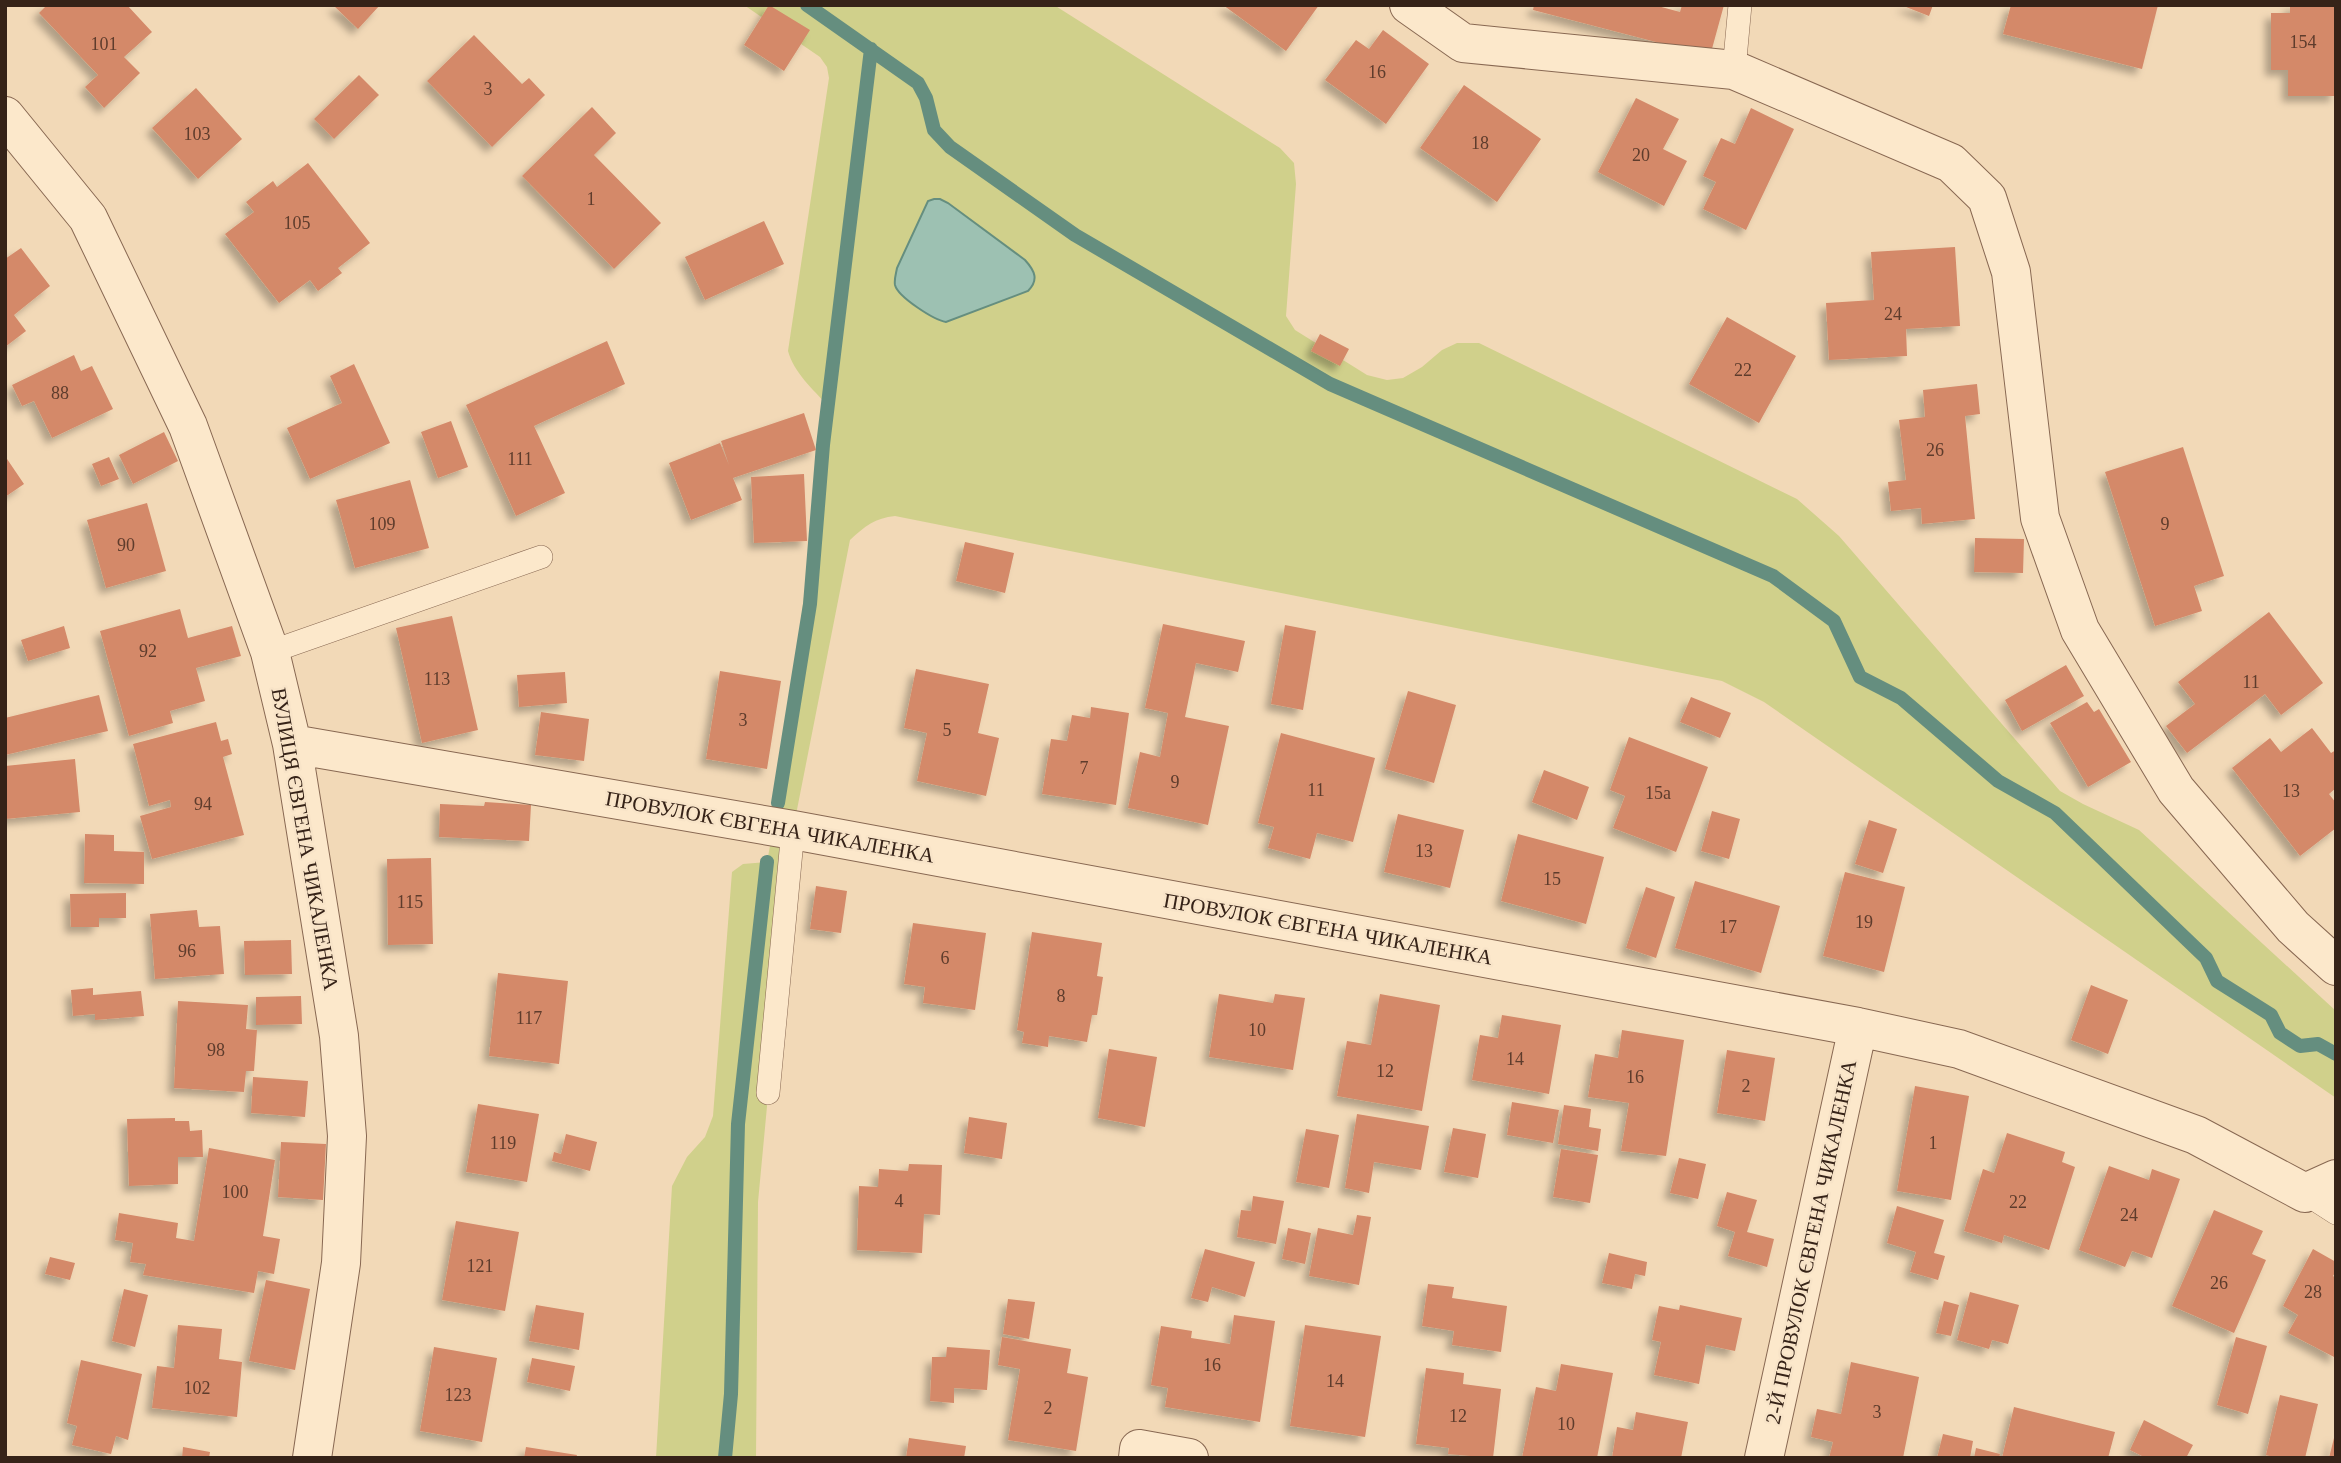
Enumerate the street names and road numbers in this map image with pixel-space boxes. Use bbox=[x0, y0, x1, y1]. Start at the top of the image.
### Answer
street label: ВУЛИЦЯ ЄВГЕНА ЧИКАЛЕНКА bbox=[267, 686, 344, 993]
street label: ПРОВУЛОК ЄВГЕНА ЧИКАЛЕНКА bbox=[604, 786, 937, 868]
street label: ПРОВУЛОК ЄВГЕНА ЧИКАЛЕНКА bbox=[1162, 888, 1495, 970]
street label: 2-Й ПРОВУЛОК ЄВГЕНА ЧИКАЛЕНКА bbox=[1761, 1057, 1862, 1426]

